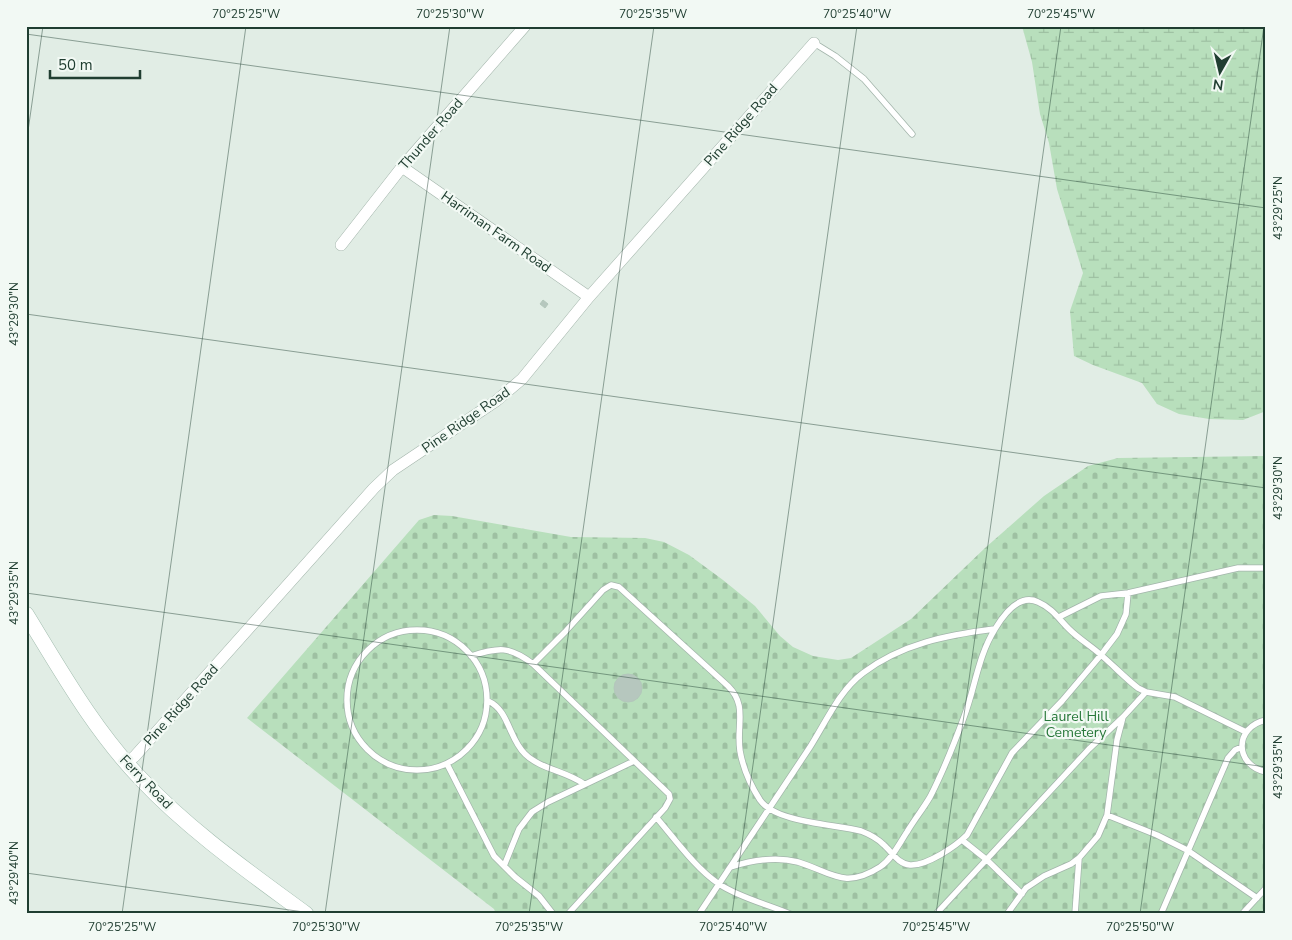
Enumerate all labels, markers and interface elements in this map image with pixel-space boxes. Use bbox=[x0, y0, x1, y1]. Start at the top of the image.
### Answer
text: 70°25'25"W bbox=[212, 6, 280, 22]
text: 70°25'30"W bbox=[416, 6, 484, 22]
text: 70°25'35"W bbox=[619, 6, 687, 22]
text: 70°25'40"W bbox=[823, 6, 891, 22]
text: 70°25'45"W bbox=[1027, 6, 1095, 22]
scale bar bbox=[50, 48, 140, 80]
north arrow bbox=[1194, 48, 1244, 98]
text: 50 m bbox=[58, 55, 93, 75]
text: N bbox=[1212, 74, 1225, 95]
street label: Pine Ridge Road bbox=[700, 80, 782, 170]
street label: Thunder Road bbox=[395, 94, 467, 174]
text: 43°29'25"N bbox=[1270, 176, 1286, 240]
street label: Harriman Farm Road bbox=[437, 187, 555, 277]
text: 43°29'30"N bbox=[6, 282, 22, 346]
street label: Pine Ridge Road bbox=[418, 382, 514, 458]
text: 43°29'30"N bbox=[1270, 456, 1286, 520]
text: 43°29'35"N bbox=[6, 561, 22, 625]
street label: Pine Ridge Road bbox=[139, 660, 223, 750]
park label: Laurel Hill Cemetery bbox=[1043, 707, 1109, 742]
text: 43°29'35"N bbox=[1270, 735, 1286, 799]
street label: Ferry Road bbox=[115, 751, 177, 813]
text: 43°29'40"N bbox=[6, 841, 22, 905]
text: 70°25'25"W bbox=[88, 919, 156, 935]
text: 70°25'30"W bbox=[292, 919, 360, 935]
text: 70°25'35"W bbox=[495, 919, 563, 935]
text: 70°25'40"W bbox=[699, 919, 767, 935]
text: 70°25'45"W bbox=[902, 919, 970, 935]
text: 70°25'50"W bbox=[1106, 919, 1174, 935]

